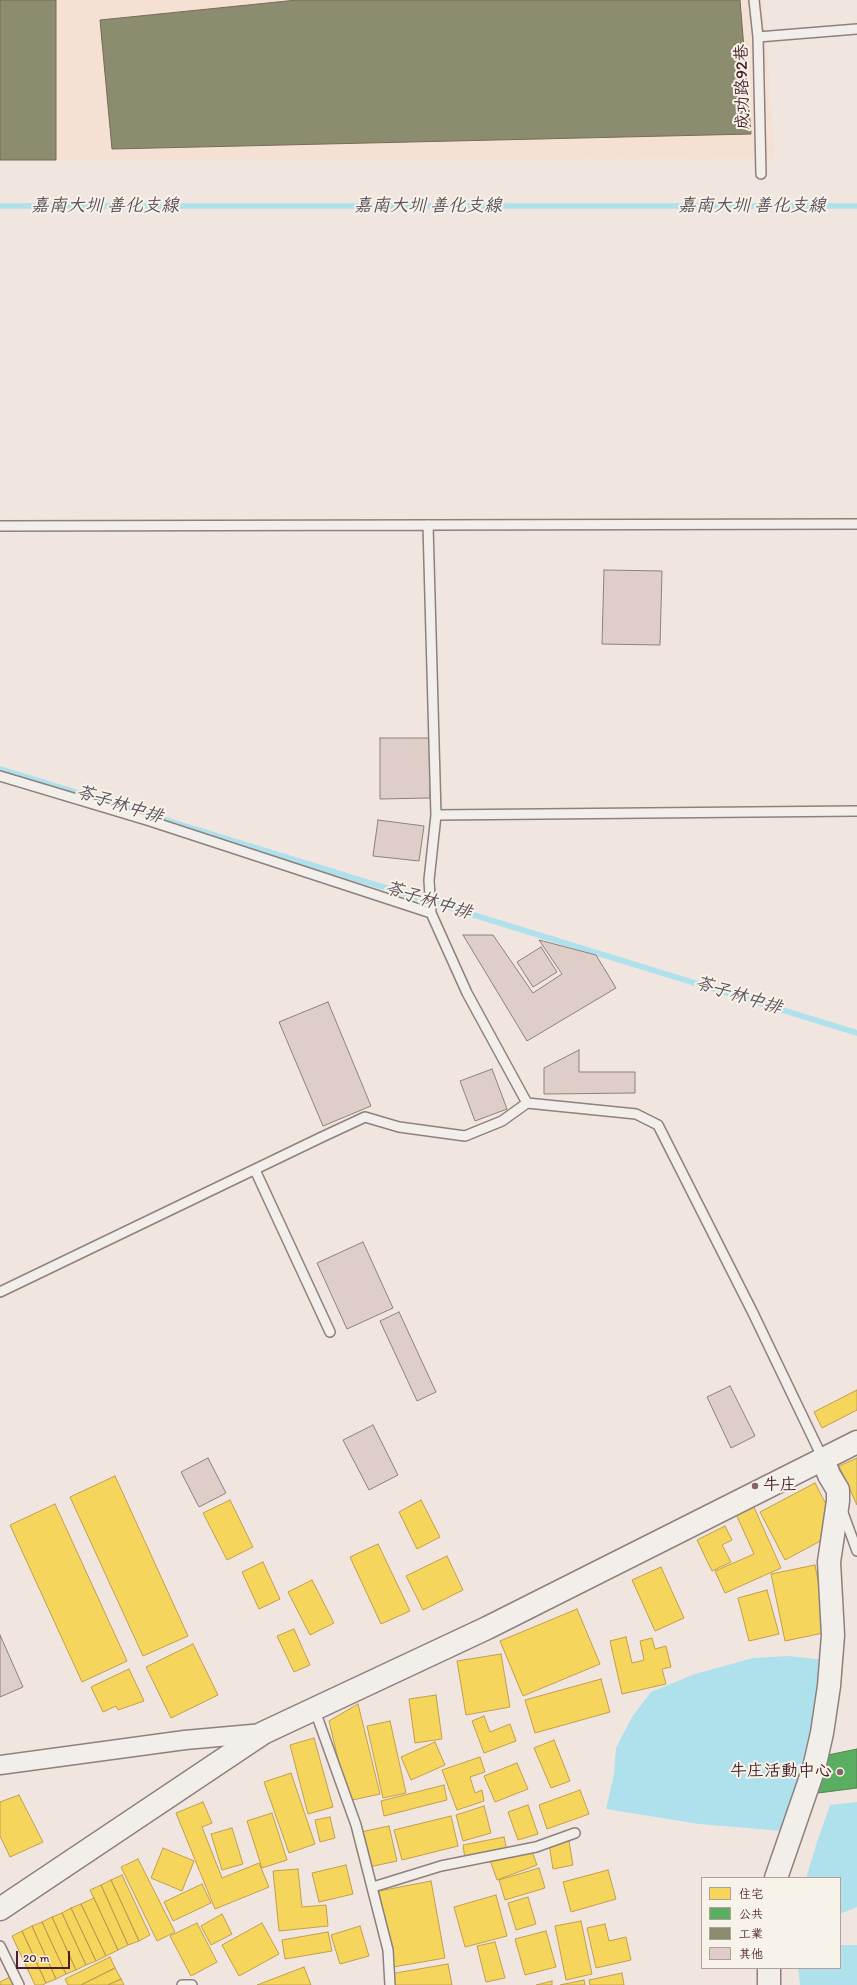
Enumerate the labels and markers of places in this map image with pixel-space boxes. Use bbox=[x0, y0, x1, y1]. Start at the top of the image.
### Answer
place label: 牛庄 bbox=[763, 1476, 797, 1496]
marker: 牛庄 bbox=[750, 1481, 760, 1491]
place label: 牛庄活動中心 bbox=[730, 1762, 832, 1782]
marker: 牛庄活動中心 bbox=[835, 1767, 845, 1777]

